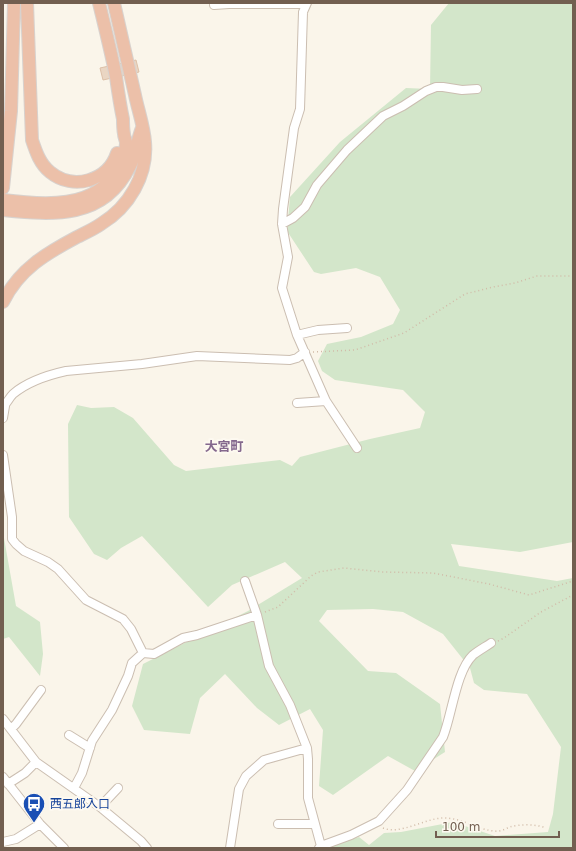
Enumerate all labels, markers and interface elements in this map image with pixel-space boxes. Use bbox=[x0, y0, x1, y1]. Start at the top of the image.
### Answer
district label: 大宮町 bbox=[204, 439, 244, 454]
bus stop icon: 西五郎入口 bbox=[21, 791, 47, 824]
place label: 西五郎入口 bbox=[50, 797, 110, 811]
scale bar bbox=[436, 813, 559, 839]
text: 100 m bbox=[442, 820, 480, 834]

